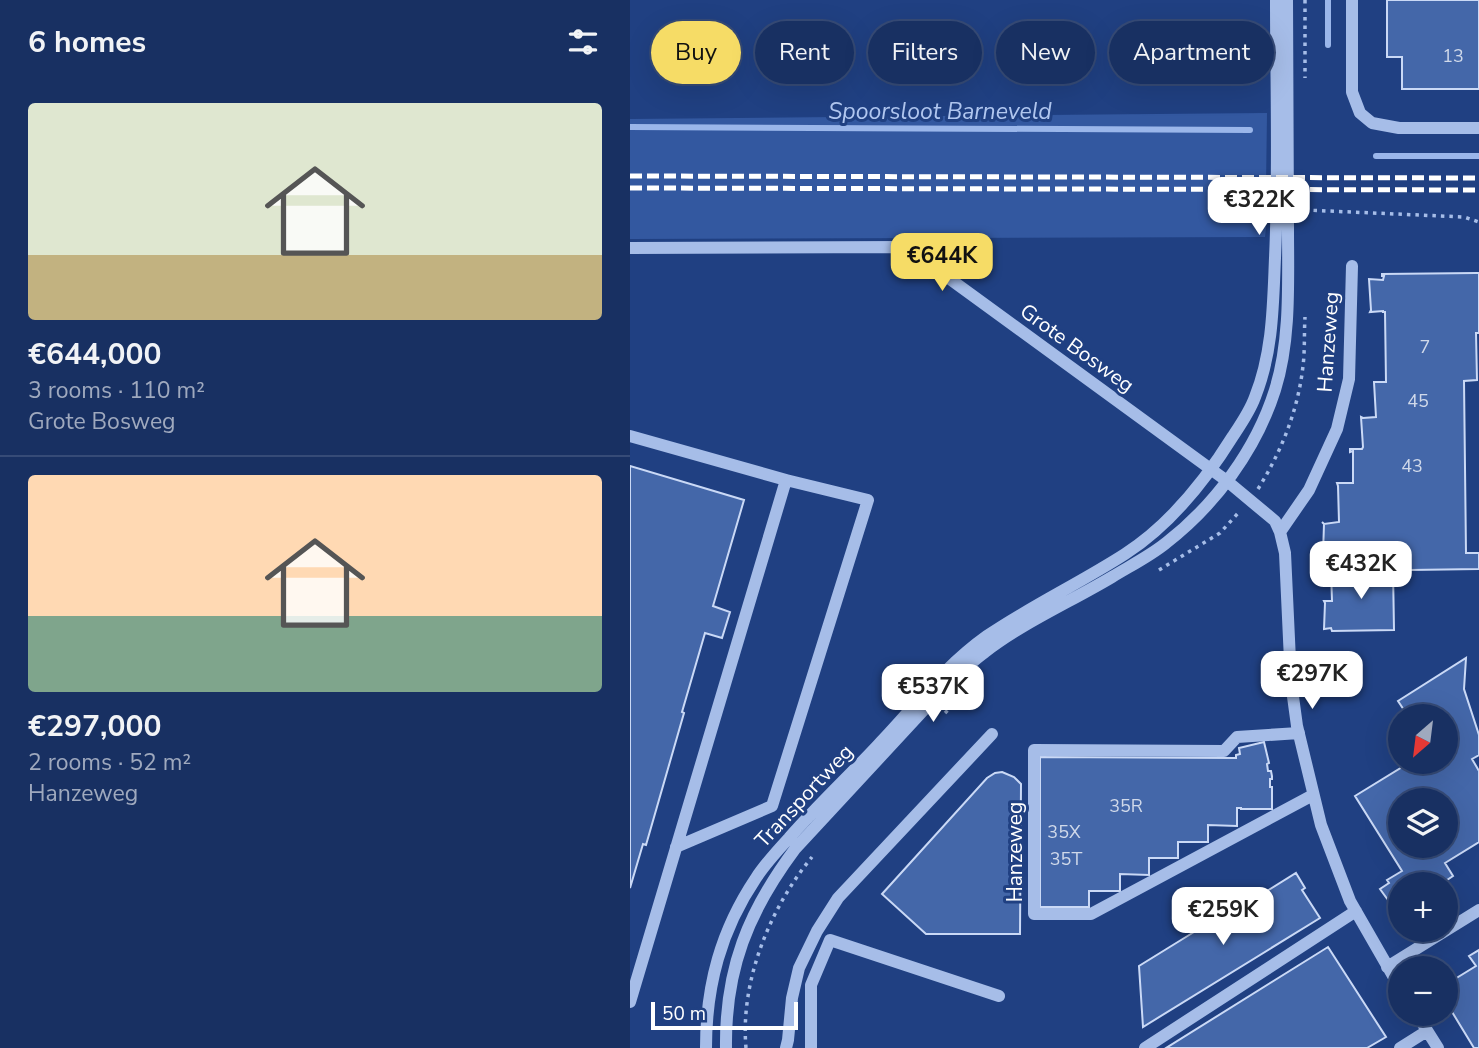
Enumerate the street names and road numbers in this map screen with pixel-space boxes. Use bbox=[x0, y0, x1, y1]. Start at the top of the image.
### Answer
street label: Hanzeweg bbox=[1311, 291, 1345, 393]
street label: Grote Bosweg bbox=[1014, 297, 1140, 399]
street label: Transportweg bbox=[749, 738, 859, 854]
street label: Hanzeweg bbox=[1001, 802, 1029, 902]

